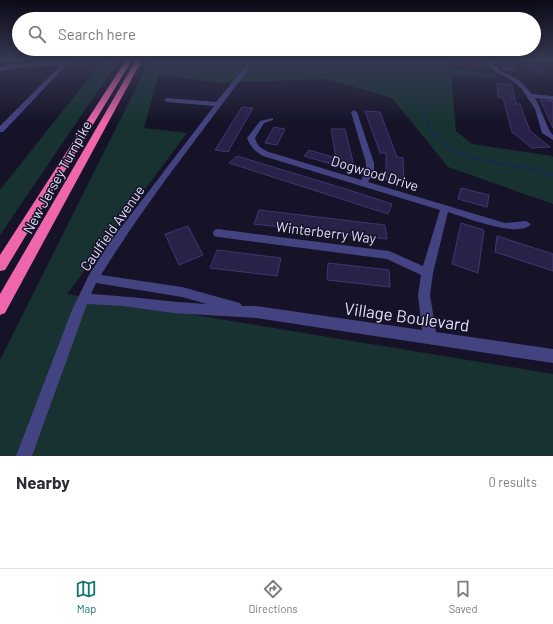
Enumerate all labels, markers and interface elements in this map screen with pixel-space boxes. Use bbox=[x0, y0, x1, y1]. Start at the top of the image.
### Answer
search box bbox=[12, 12, 541, 56]
icon: search bbox=[26, 23, 48, 45]
text: Search here bbox=[58, 25, 136, 43]
street label: New Jersey Turnpike bbox=[19, 118, 95, 236]
street label: Dogwood Drive bbox=[329, 152, 421, 194]
street label: Caulfield Avenue bbox=[76, 182, 148, 274]
street label: Winterberry Way bbox=[275, 217, 378, 247]
street label: Village Boulevard bbox=[343, 297, 471, 335]
text: Nearby bbox=[16, 472, 70, 492]
text: 0 results bbox=[488, 474, 537, 490]
tab: Map bbox=[75, 578, 97, 615]
tab: Directions bbox=[248, 578, 298, 615]
tab: Saved bbox=[449, 578, 478, 615]

